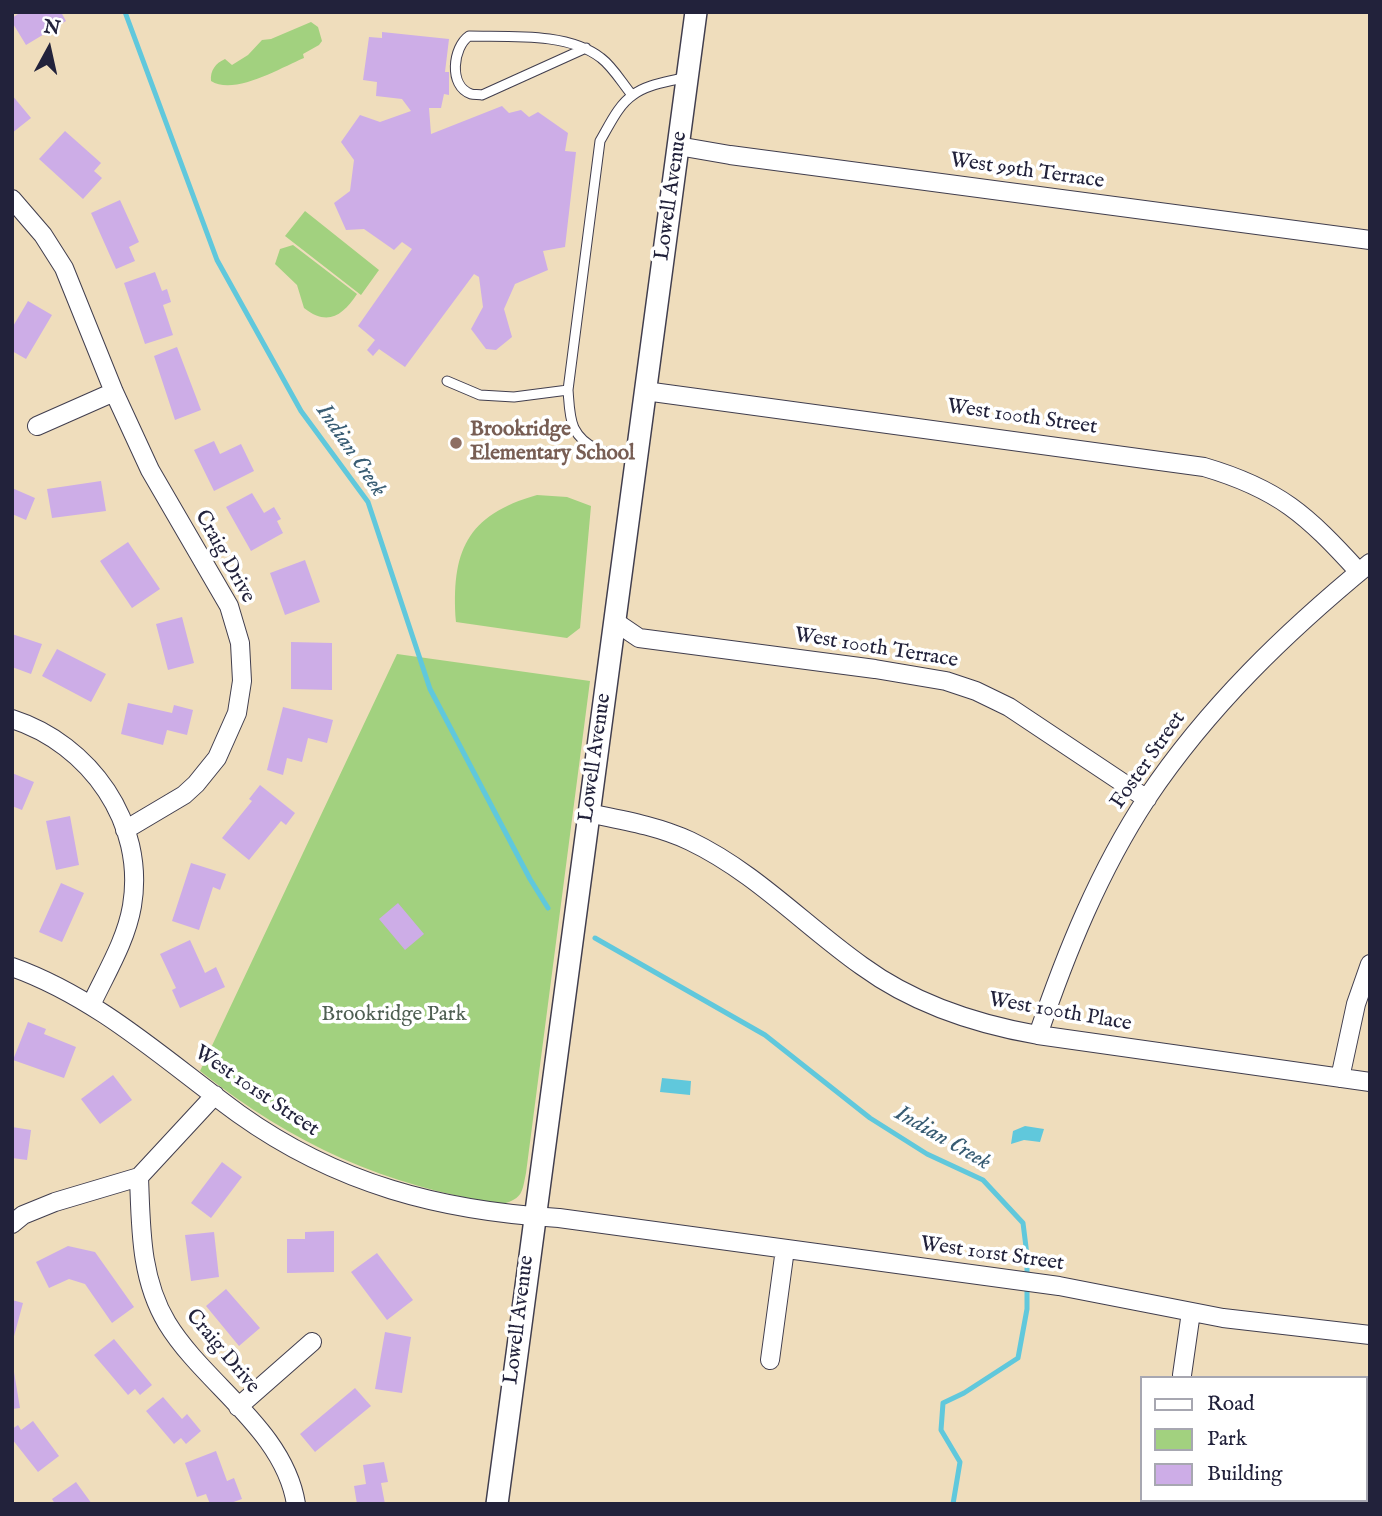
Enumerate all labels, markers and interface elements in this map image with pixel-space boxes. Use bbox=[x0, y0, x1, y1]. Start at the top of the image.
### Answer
north arrow bbox=[14, 14, 84, 84]
text: N bbox=[42, 15, 62, 41]
street label: Lowell Avenue bbox=[650, 130, 694, 262]
street label: West 99th Terrace bbox=[948, 149, 1106, 195]
street label: West 100th Street bbox=[945, 395, 1099, 441]
water label: Indian Creek bbox=[309, 399, 391, 503]
place label: Brookridge Elementary School bbox=[470, 418, 635, 468]
marker: Brookridge Elementary School bbox=[448, 435, 464, 451]
street label: Craig Drive bbox=[188, 506, 260, 608]
street label: West 100th Terrace bbox=[792, 624, 960, 674]
street label: Lowell Avenue bbox=[574, 692, 618, 824]
street label: Foster Street bbox=[1106, 707, 1192, 815]
street label: West 100th Place bbox=[987, 988, 1133, 1038]
park label: Brookridge Park bbox=[321, 1003, 467, 1029]
street label: West 101st Street bbox=[189, 1041, 323, 1143]
water label: Indian Creek bbox=[889, 1101, 995, 1177]
street label: West 101st Street bbox=[919, 1232, 1065, 1278]
street label: Lowell Avenue bbox=[500, 1254, 540, 1386]
street label: Craig Drive bbox=[179, 1305, 265, 1399]
legend bbox=[1140, 1376, 1368, 1502]
text: Road bbox=[1207, 1391, 1254, 1418]
text: Park bbox=[1207, 1426, 1247, 1453]
text: Building bbox=[1207, 1461, 1282, 1488]

